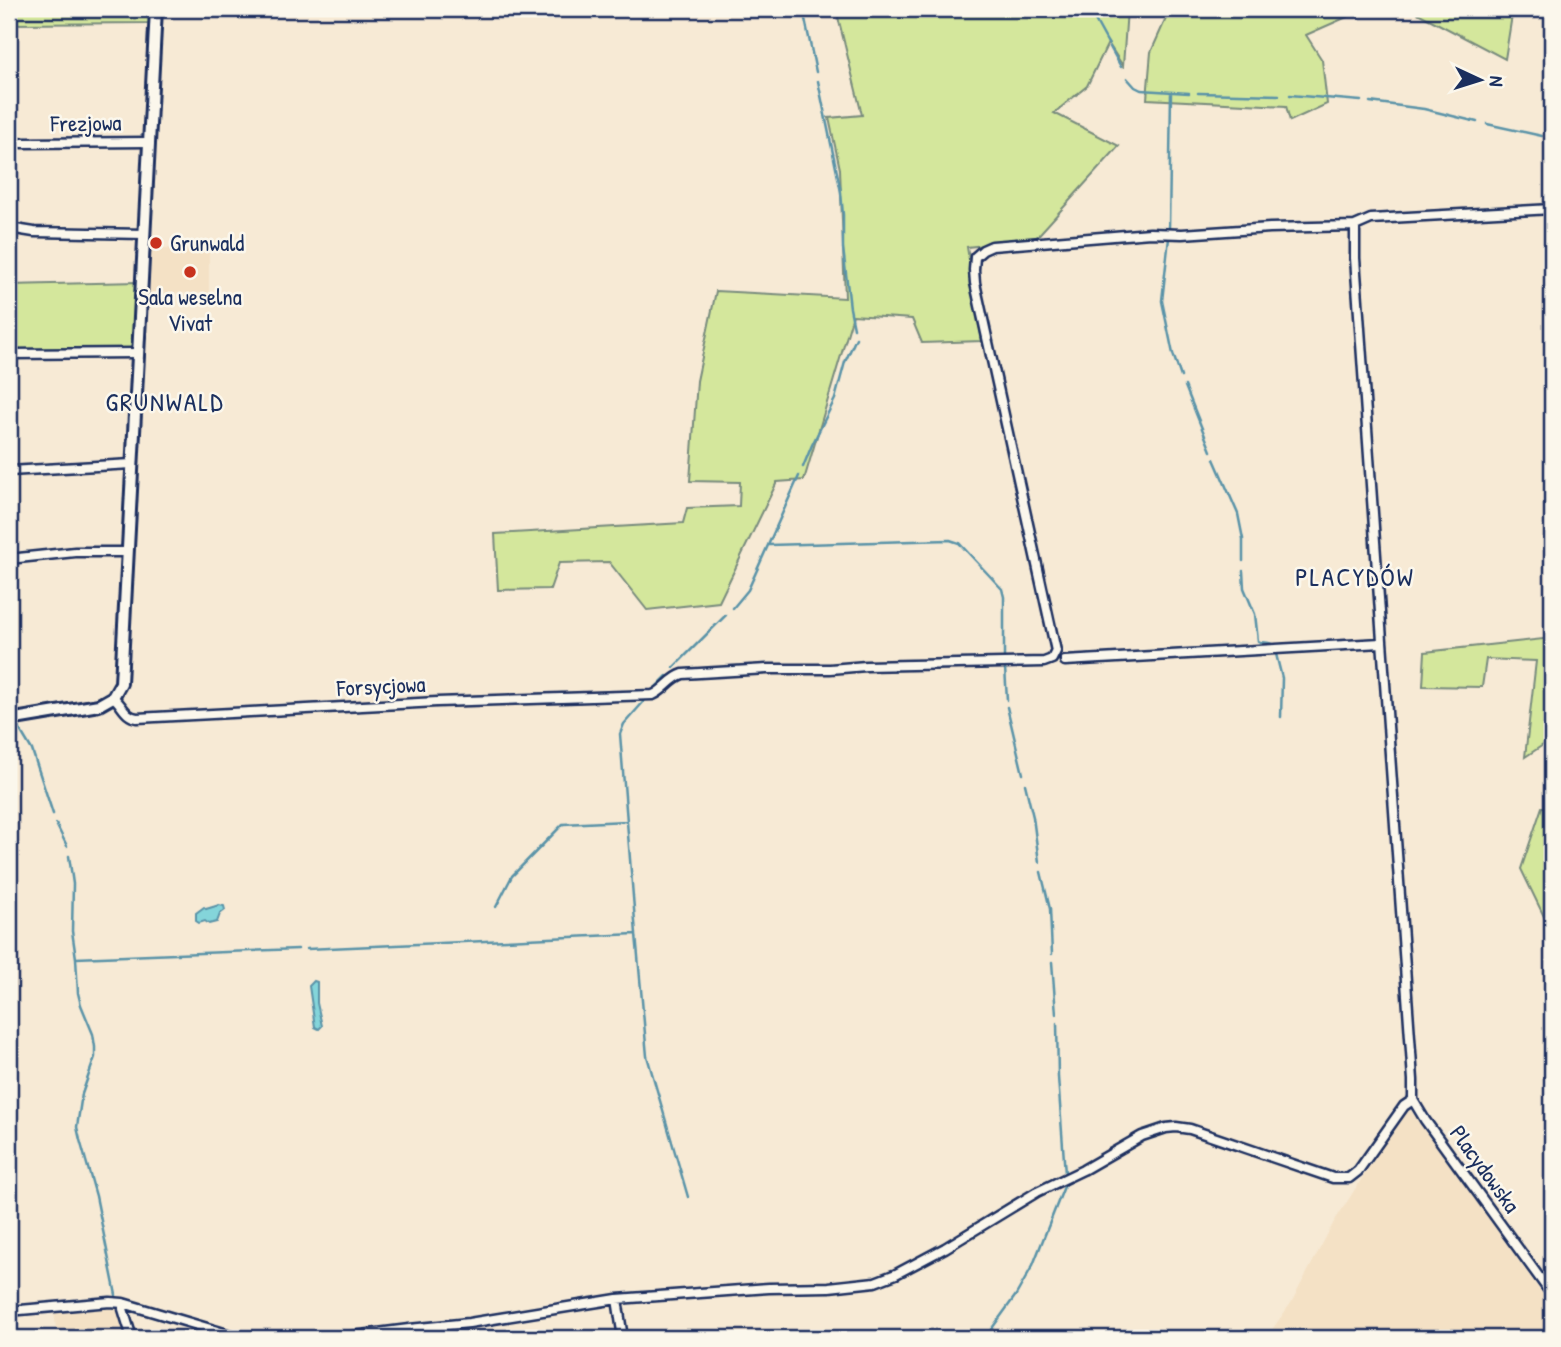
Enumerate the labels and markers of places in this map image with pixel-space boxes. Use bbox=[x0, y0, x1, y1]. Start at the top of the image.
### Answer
place label: Grunwald bbox=[170, 227, 244, 258]
marker: Grunwald bbox=[148, 235, 164, 251]
marker: Sala weselna Vivat bbox=[182, 264, 198, 280]
place label: Sala weselna Vivat bbox=[138, 281, 242, 338]

